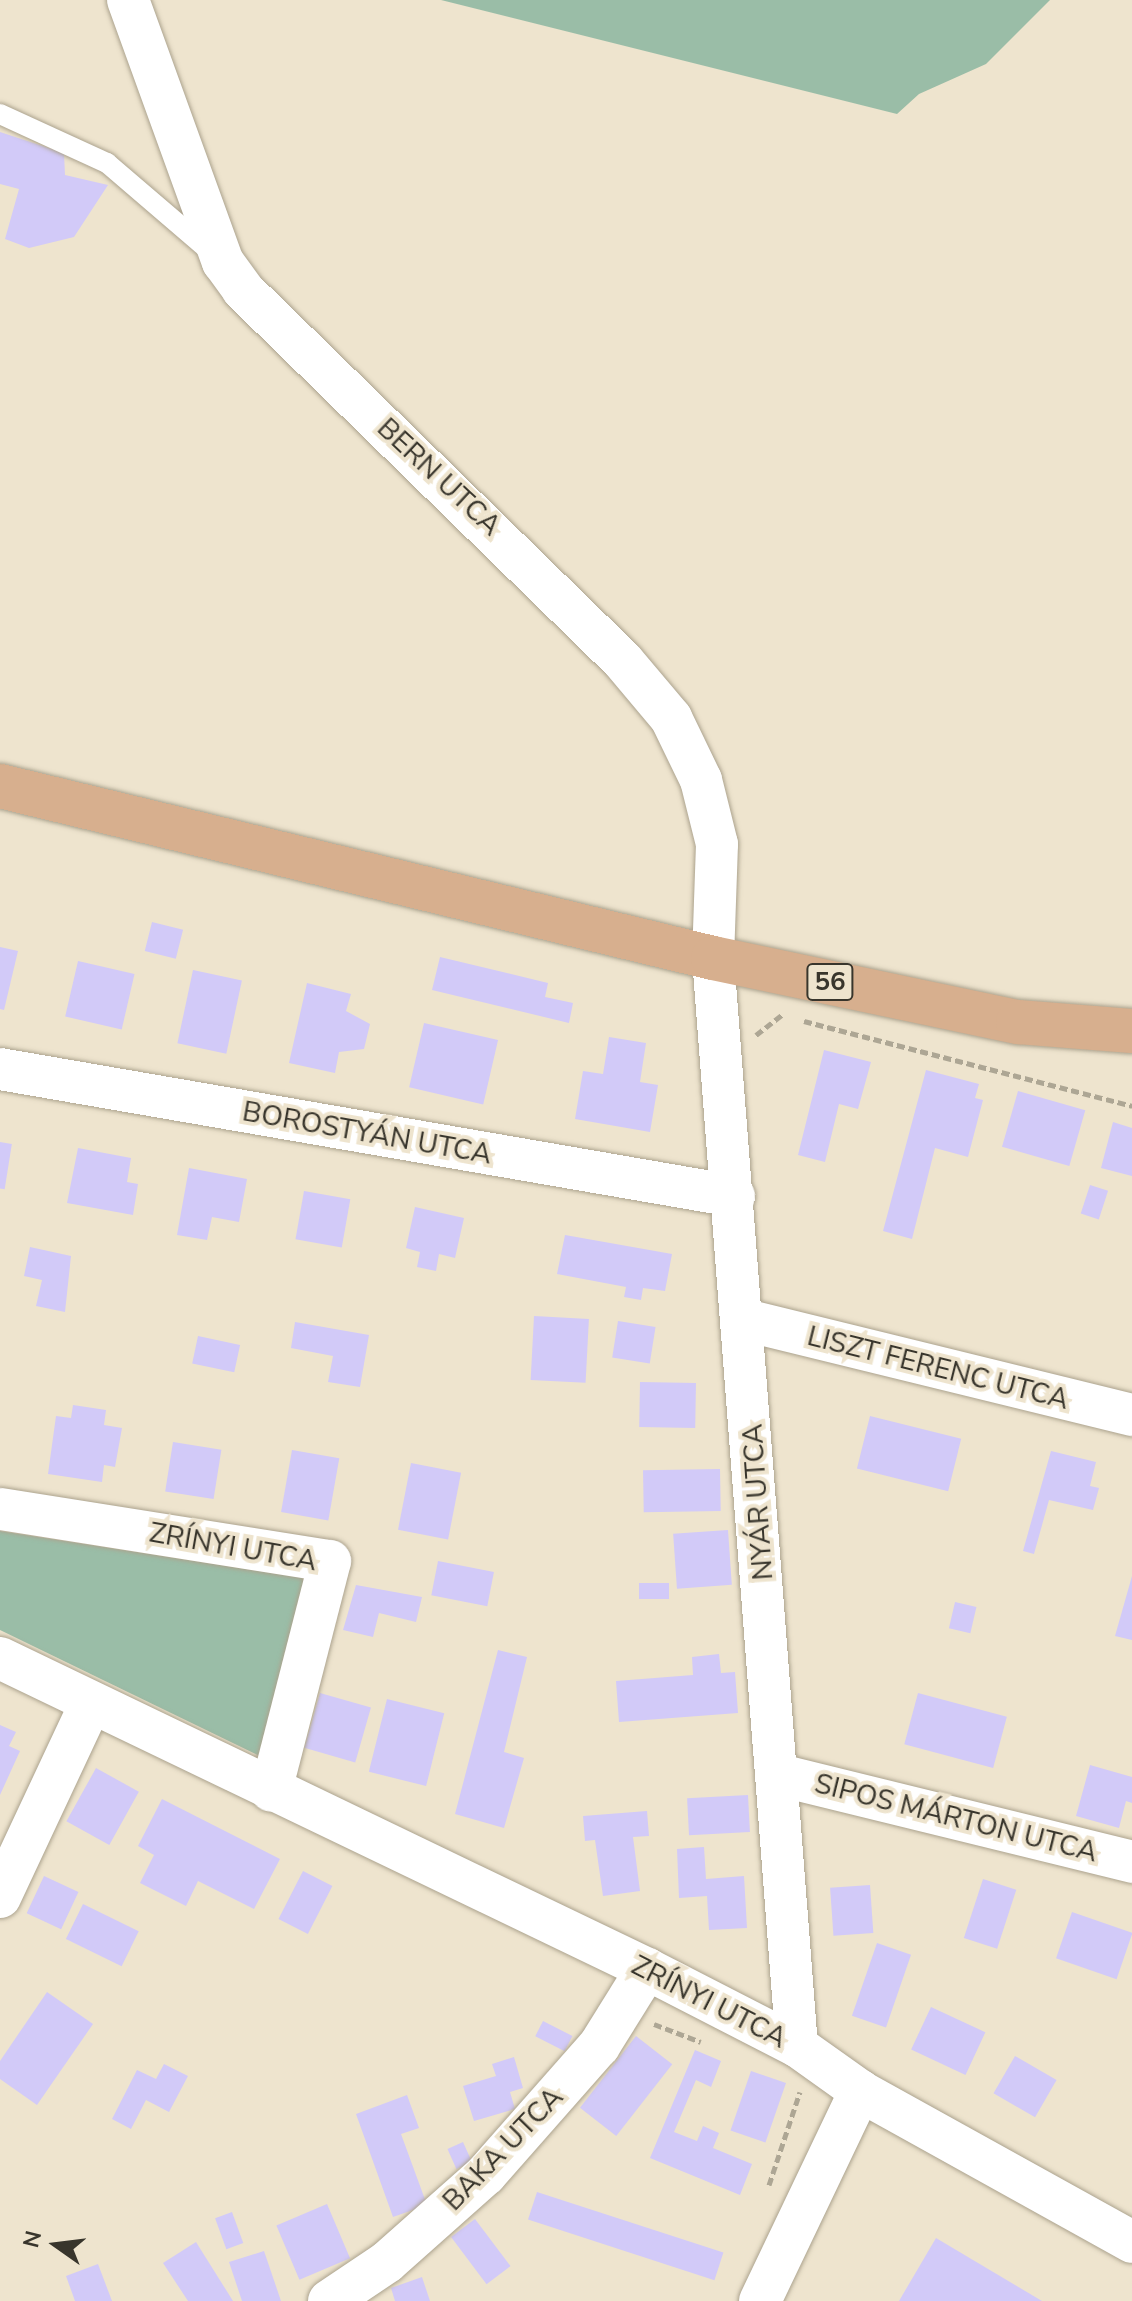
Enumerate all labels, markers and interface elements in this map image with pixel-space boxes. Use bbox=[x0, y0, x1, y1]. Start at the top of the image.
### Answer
street label: BERN UTCA bbox=[370, 411, 508, 543]
road number: 56 bbox=[806, 960, 854, 1004]
street label: BOROSTYÁN UTCA bbox=[240, 1095, 494, 1171]
street label: LISZT FERENC UTCA bbox=[804, 1319, 1072, 1417]
street label: NYÁR UTCA bbox=[736, 1423, 780, 1581]
street label: ZRÍNYI UTCA bbox=[147, 1516, 319, 1578]
street label: SIPOS MÁRTON UTCA bbox=[811, 1767, 1101, 1869]
street label: ZRÍNYI UTCA bbox=[626, 1949, 792, 2055]
street label: BAKA UTCA bbox=[436, 2080, 570, 2218]
north arrow bbox=[16, 2205, 96, 2285]
text: N bbox=[16, 2228, 49, 2251]

